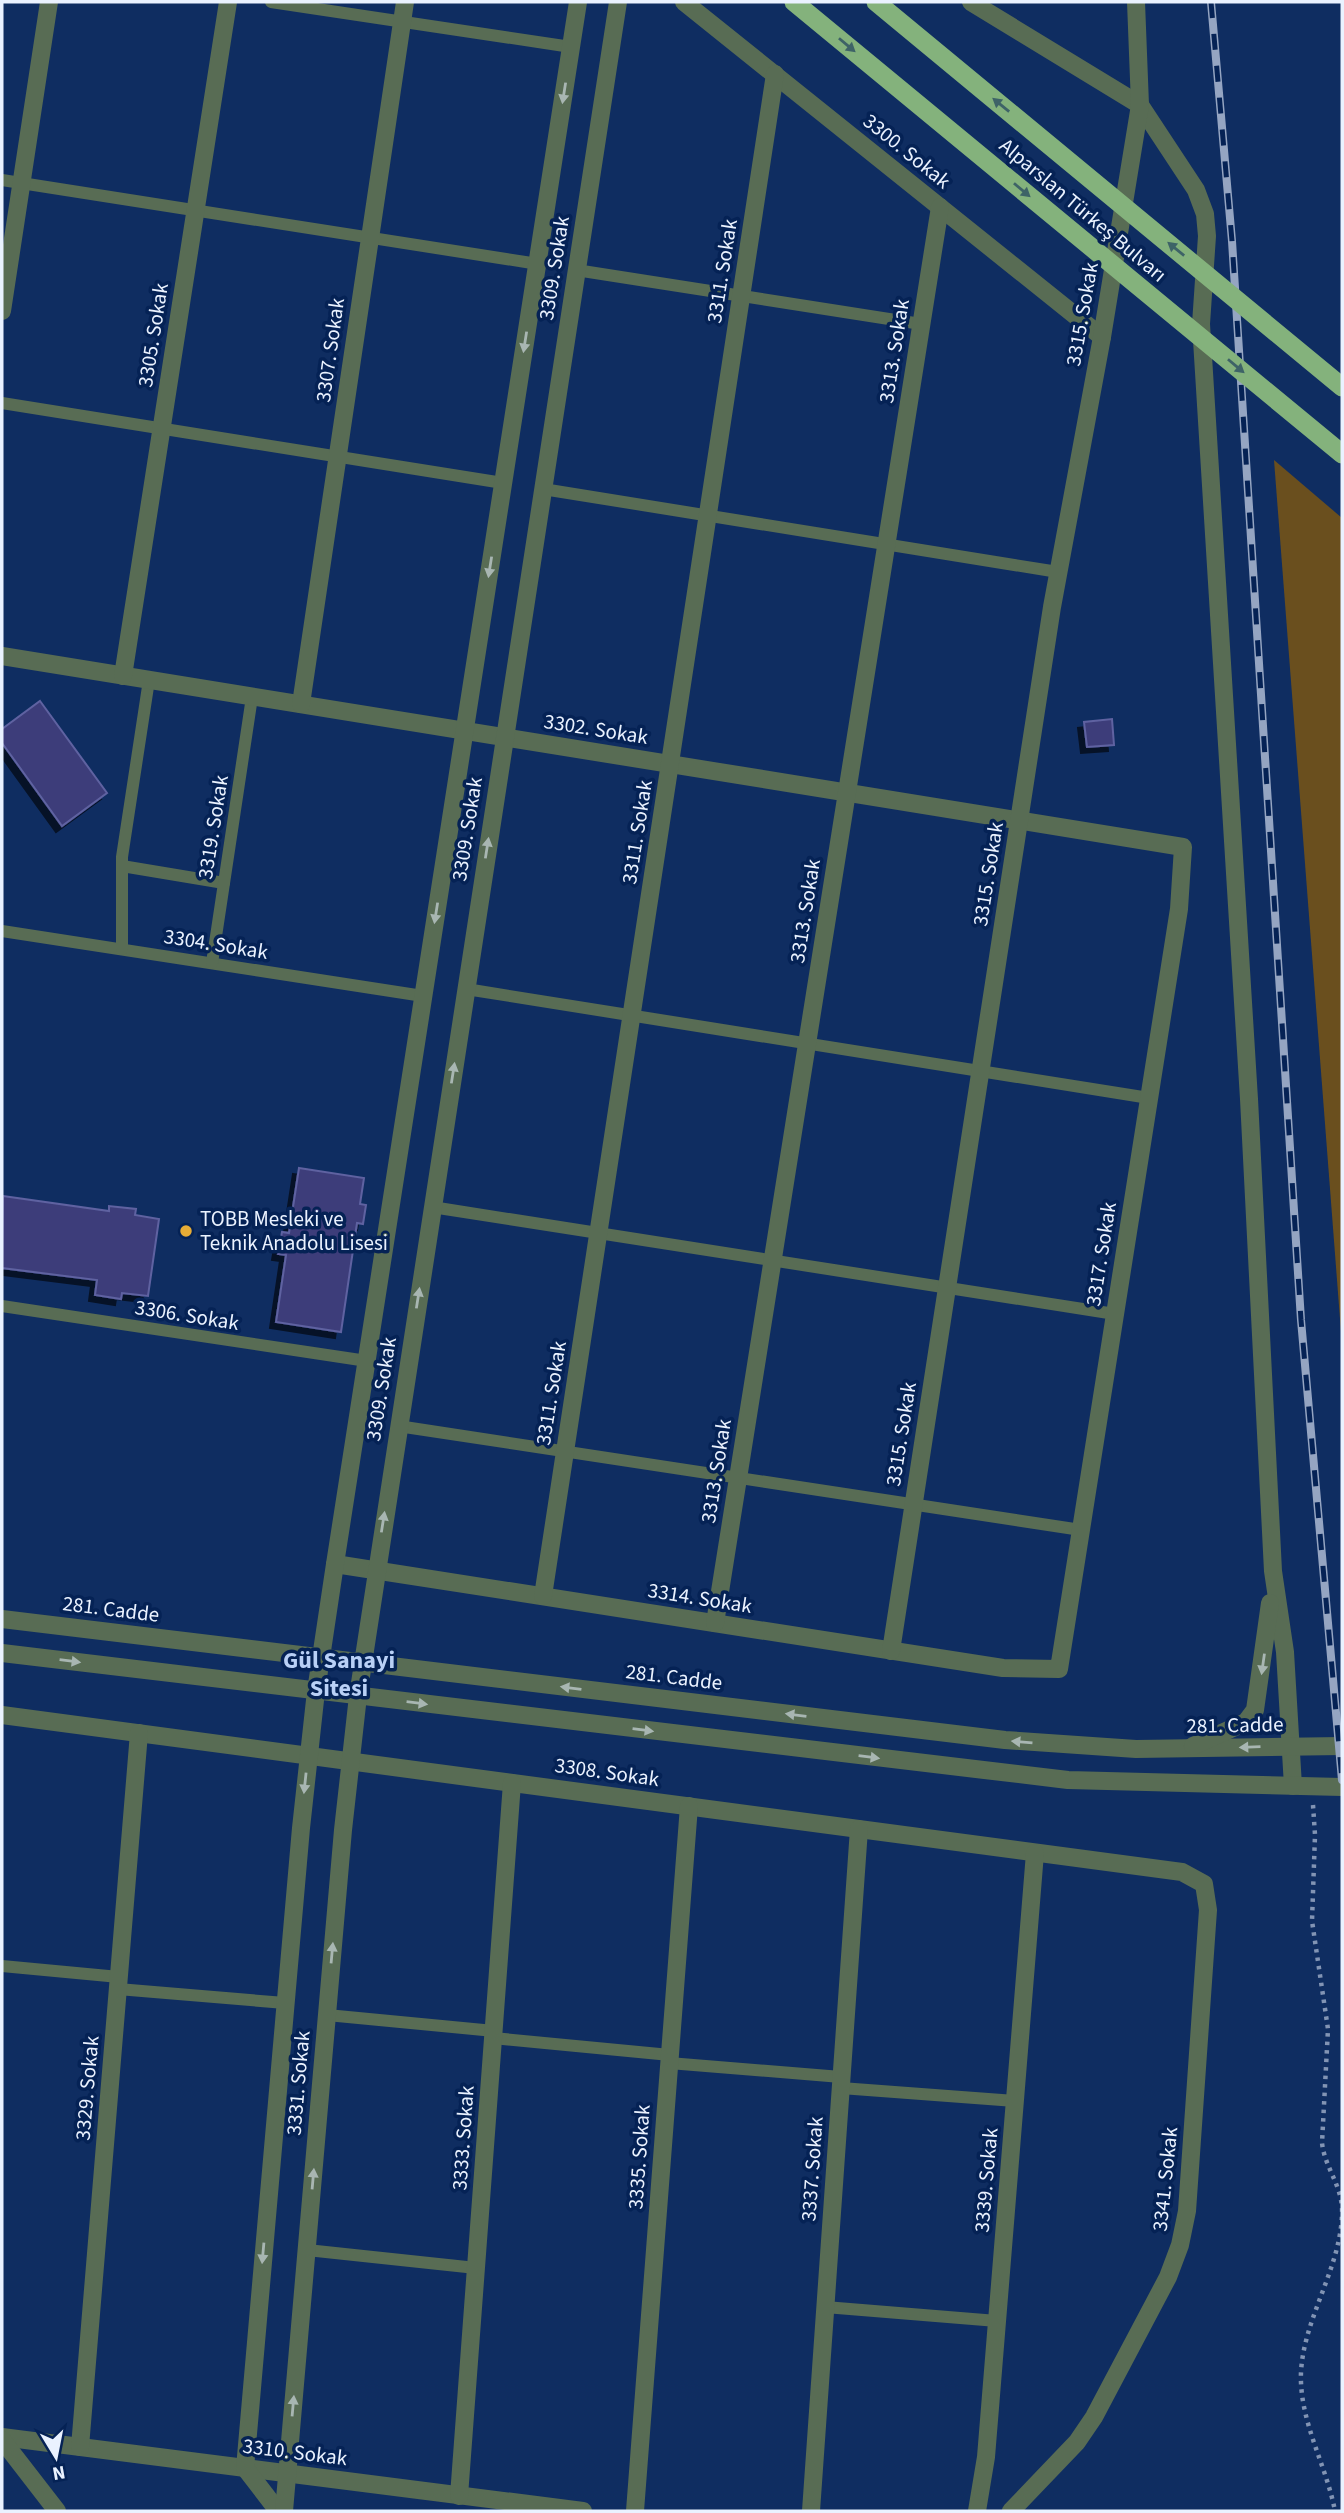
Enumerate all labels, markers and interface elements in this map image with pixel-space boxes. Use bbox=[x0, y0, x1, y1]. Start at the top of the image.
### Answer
one-way arrow bbox=[838, 37, 855, 52]
one-way arrow bbox=[558, 83, 569, 105]
one-way arrow bbox=[992, 98, 1009, 113]
street label: 3300. Sokak bbox=[857, 106, 958, 196]
street label: Alparslan Türkeş Bulvarı bbox=[993, 131, 1173, 289]
one-way arrow bbox=[1014, 182, 1031, 197]
street label: 3309. Sokak bbox=[531, 213, 577, 322]
street label: 3311. Sokak bbox=[699, 216, 745, 325]
one-way arrow bbox=[1168, 242, 1186, 257]
street label: 3315. Sokak bbox=[1058, 259, 1106, 368]
street label: 3305. Sokak bbox=[130, 280, 176, 389]
street label: 3307. Sokak bbox=[308, 295, 352, 404]
street label: 3313. Sokak bbox=[871, 296, 917, 405]
one-way arrow bbox=[519, 332, 530, 354]
one-way arrow bbox=[1227, 358, 1244, 373]
one-way arrow bbox=[484, 556, 495, 578]
street label: 3302. Sokak bbox=[542, 706, 651, 752]
street label: 3319. Sokak bbox=[190, 772, 236, 881]
street label: 3309. Sokak bbox=[444, 774, 490, 883]
street label: 3311. Sokak bbox=[614, 777, 660, 886]
street label: 3315. Sokak bbox=[965, 819, 1011, 928]
one-way arrow bbox=[482, 837, 493, 859]
street label: 3313. Sokak bbox=[782, 856, 828, 965]
one-way arrow bbox=[430, 902, 441, 924]
street label: 3304. Sokak bbox=[162, 921, 271, 967]
one-way arrow bbox=[448, 1062, 459, 1084]
street label: 3317. Sokak bbox=[1078, 1199, 1124, 1308]
place label: TOBB Mesleki ve Teknik Anadolu Lisesi bbox=[200, 1204, 388, 1258]
marker: TOBB Mesleki ve Teknik Anadolu Lisesi bbox=[178, 1223, 194, 1239]
one-way arrow bbox=[413, 1286, 424, 1308]
street label: 3306. Sokak bbox=[133, 1292, 242, 1338]
street label: 3309. Sokak bbox=[358, 1334, 404, 1443]
street label: 3311. Sokak bbox=[528, 1338, 574, 1447]
street label: 3315. Sokak bbox=[878, 1379, 924, 1488]
street label: 3313. Sokak bbox=[693, 1416, 739, 1525]
one-way arrow bbox=[378, 1511, 389, 1533]
street label: 3314. Sokak bbox=[646, 1575, 755, 1621]
street label: 281. Cadde bbox=[61, 1588, 161, 1630]
district label: Gül Sanayi Sitesi bbox=[283, 1643, 395, 1706]
one-way arrow bbox=[1257, 1653, 1268, 1675]
one-way arrow bbox=[59, 1656, 81, 1667]
street label: 281. Cadde bbox=[624, 1656, 724, 1698]
one-way arrow bbox=[559, 1682, 581, 1693]
one-way arrow bbox=[406, 1698, 428, 1709]
street label: 281. Cadde bbox=[1186, 1709, 1284, 1741]
one-way arrow bbox=[785, 1710, 807, 1721]
one-way arrow bbox=[632, 1725, 654, 1736]
one-way arrow bbox=[1011, 1736, 1033, 1747]
one-way arrow bbox=[1238, 1742, 1260, 1753]
street label: 3308. Sokak bbox=[553, 1750, 662, 1794]
one-way arrow bbox=[858, 1752, 880, 1763]
one-way arrow bbox=[299, 1772, 310, 1794]
one-way arrow bbox=[327, 1941, 338, 1963]
street label: 3331. Sokak bbox=[278, 2029, 318, 2137]
street label: 3329. Sokak bbox=[67, 2034, 107, 2142]
street label: 3333. Sokak bbox=[444, 2084, 482, 2191]
street label: 3335. Sokak bbox=[620, 2103, 658, 2210]
street label: 3337. Sokak bbox=[793, 2115, 831, 2222]
street label: 3341. Sokak bbox=[1145, 2125, 1185, 2233]
street label: 3339. Sokak bbox=[966, 2126, 1006, 2234]
one-way arrow bbox=[308, 2168, 319, 2190]
one-way arrow bbox=[257, 2243, 268, 2265]
one-way arrow bbox=[288, 2395, 299, 2417]
north arrow bbox=[21, 2422, 91, 2492]
street label: 3310. Sokak bbox=[241, 2431, 350, 2473]
text: N bbox=[50, 2458, 67, 2487]

